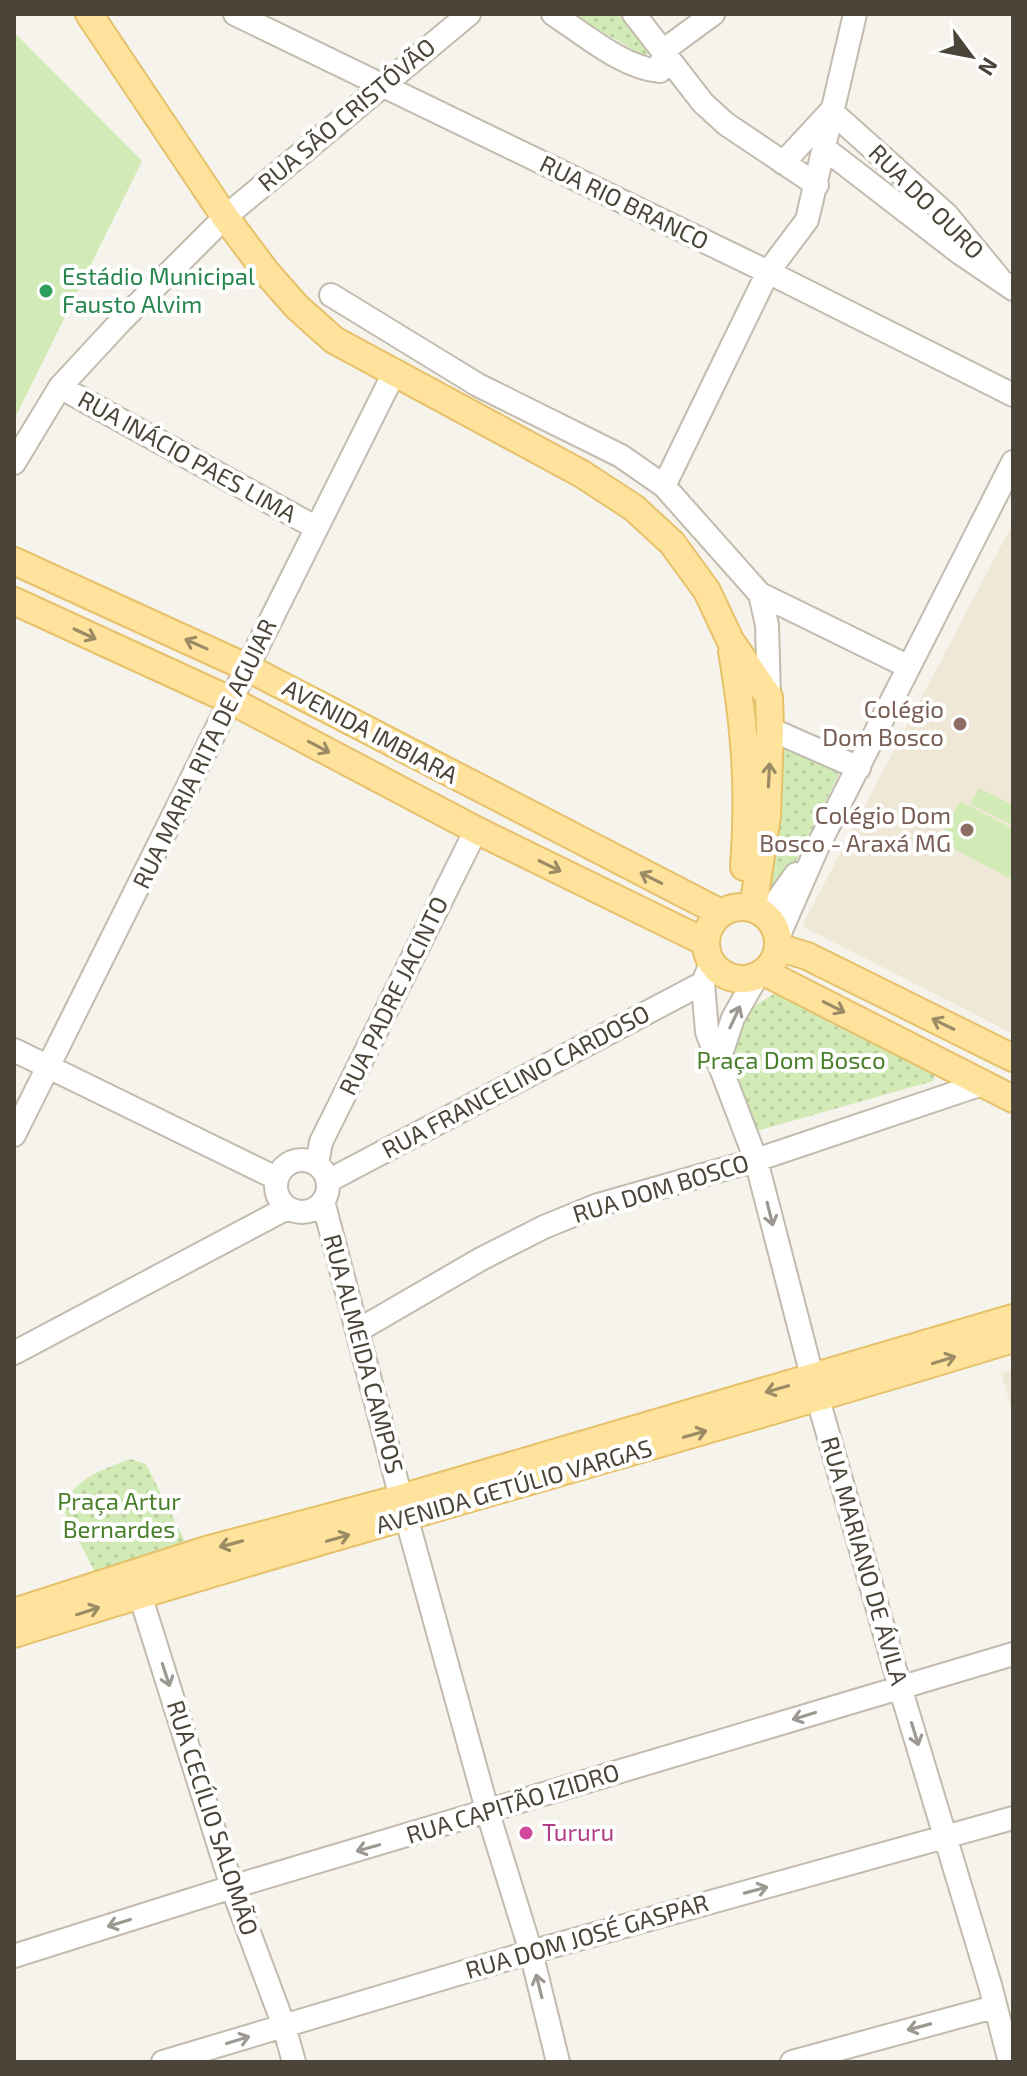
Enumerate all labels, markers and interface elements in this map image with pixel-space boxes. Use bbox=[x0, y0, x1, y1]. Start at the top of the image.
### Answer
north arrow bbox=[931, 16, 1011, 96]
street label: RUA SÃO CRISTÓVÃO bbox=[251, 31, 441, 196]
text: N bbox=[974, 54, 1004, 81]
street label: RUA DO OURO bbox=[864, 137, 991, 264]
street label: RUA RIO BRANCO bbox=[536, 148, 714, 255]
place label: Estádio Municipal Fausto Alvim bbox=[62, 261, 255, 318]
marker: Estádio Municipal Fausto Alvim bbox=[37, 282, 55, 300]
street label: RUA INÁCIO PAES LIMA bbox=[74, 384, 302, 528]
street label: RUA MARIA RITA DE AGUIAR bbox=[126, 614, 282, 893]
one-way arrow bbox=[73, 627, 97, 642]
one-way arrow bbox=[184, 636, 208, 651]
street label: AVENIDA IMBIARA bbox=[278, 672, 463, 789]
place label: Colégio Dom Bosco bbox=[822, 694, 944, 751]
marker: Colégio Dom Bosco bbox=[951, 715, 969, 733]
one-way arrow bbox=[307, 739, 330, 755]
one-way arrow bbox=[762, 762, 777, 789]
place label: Colégio Dom Bosco - Araxá MG bbox=[759, 800, 951, 857]
marker: Colégio Dom Bosco - Araxá MG bbox=[958, 821, 976, 839]
one-way arrow bbox=[538, 859, 562, 874]
one-way arrow bbox=[640, 869, 664, 885]
street label: RUA PADRE JACINTO bbox=[332, 891, 453, 1099]
street label: RUA FRANCELINO CARDOSO bbox=[376, 998, 654, 1164]
one-way arrow bbox=[821, 1000, 845, 1015]
one-way arrow bbox=[728, 1005, 743, 1029]
one-way arrow bbox=[932, 1015, 955, 1030]
park label: Praça Dom Bosco bbox=[696, 1045, 886, 1075]
street label: RUA DOM BOSCO bbox=[569, 1147, 752, 1228]
one-way arrow bbox=[764, 1200, 779, 1226]
street label: RUA ALMEIDA CAMPOS bbox=[319, 1231, 410, 1477]
one-way arrow bbox=[931, 1352, 957, 1367]
one-way arrow bbox=[765, 1382, 791, 1397]
one-way arrow bbox=[682, 1426, 708, 1441]
street label: AVENIDA GETÚLIO VARGAS bbox=[372, 1432, 655, 1539]
street label: RUA MARIANO DE ÁVILA bbox=[816, 1433, 915, 1688]
park label: Praça Artur Bernardes bbox=[57, 1486, 181, 1543]
one-way arrow bbox=[324, 1530, 350, 1545]
one-way arrow bbox=[218, 1537, 244, 1552]
one-way arrow bbox=[75, 1603, 101, 1618]
one-way arrow bbox=[159, 1662, 174, 1687]
street label: RUA CECÍLIO SALOMÃO bbox=[162, 1696, 265, 1939]
one-way arrow bbox=[792, 1709, 818, 1724]
one-way arrow bbox=[909, 1721, 923, 1746]
street label: RUA CAPITÃO IZIDRO bbox=[403, 1756, 623, 1849]
place label: Tururu bbox=[542, 1817, 614, 1846]
marker: Tururu bbox=[517, 1824, 535, 1842]
one-way arrow bbox=[355, 1841, 381, 1856]
one-way arrow bbox=[743, 1881, 769, 1896]
street label: RUA DOM JOSÉ GASPAR bbox=[462, 1887, 711, 1984]
one-way arrow bbox=[106, 1916, 132, 1931]
one-way arrow bbox=[531, 1974, 546, 2000]
one-way arrow bbox=[906, 2021, 932, 2036]
one-way arrow bbox=[224, 2032, 250, 2047]

